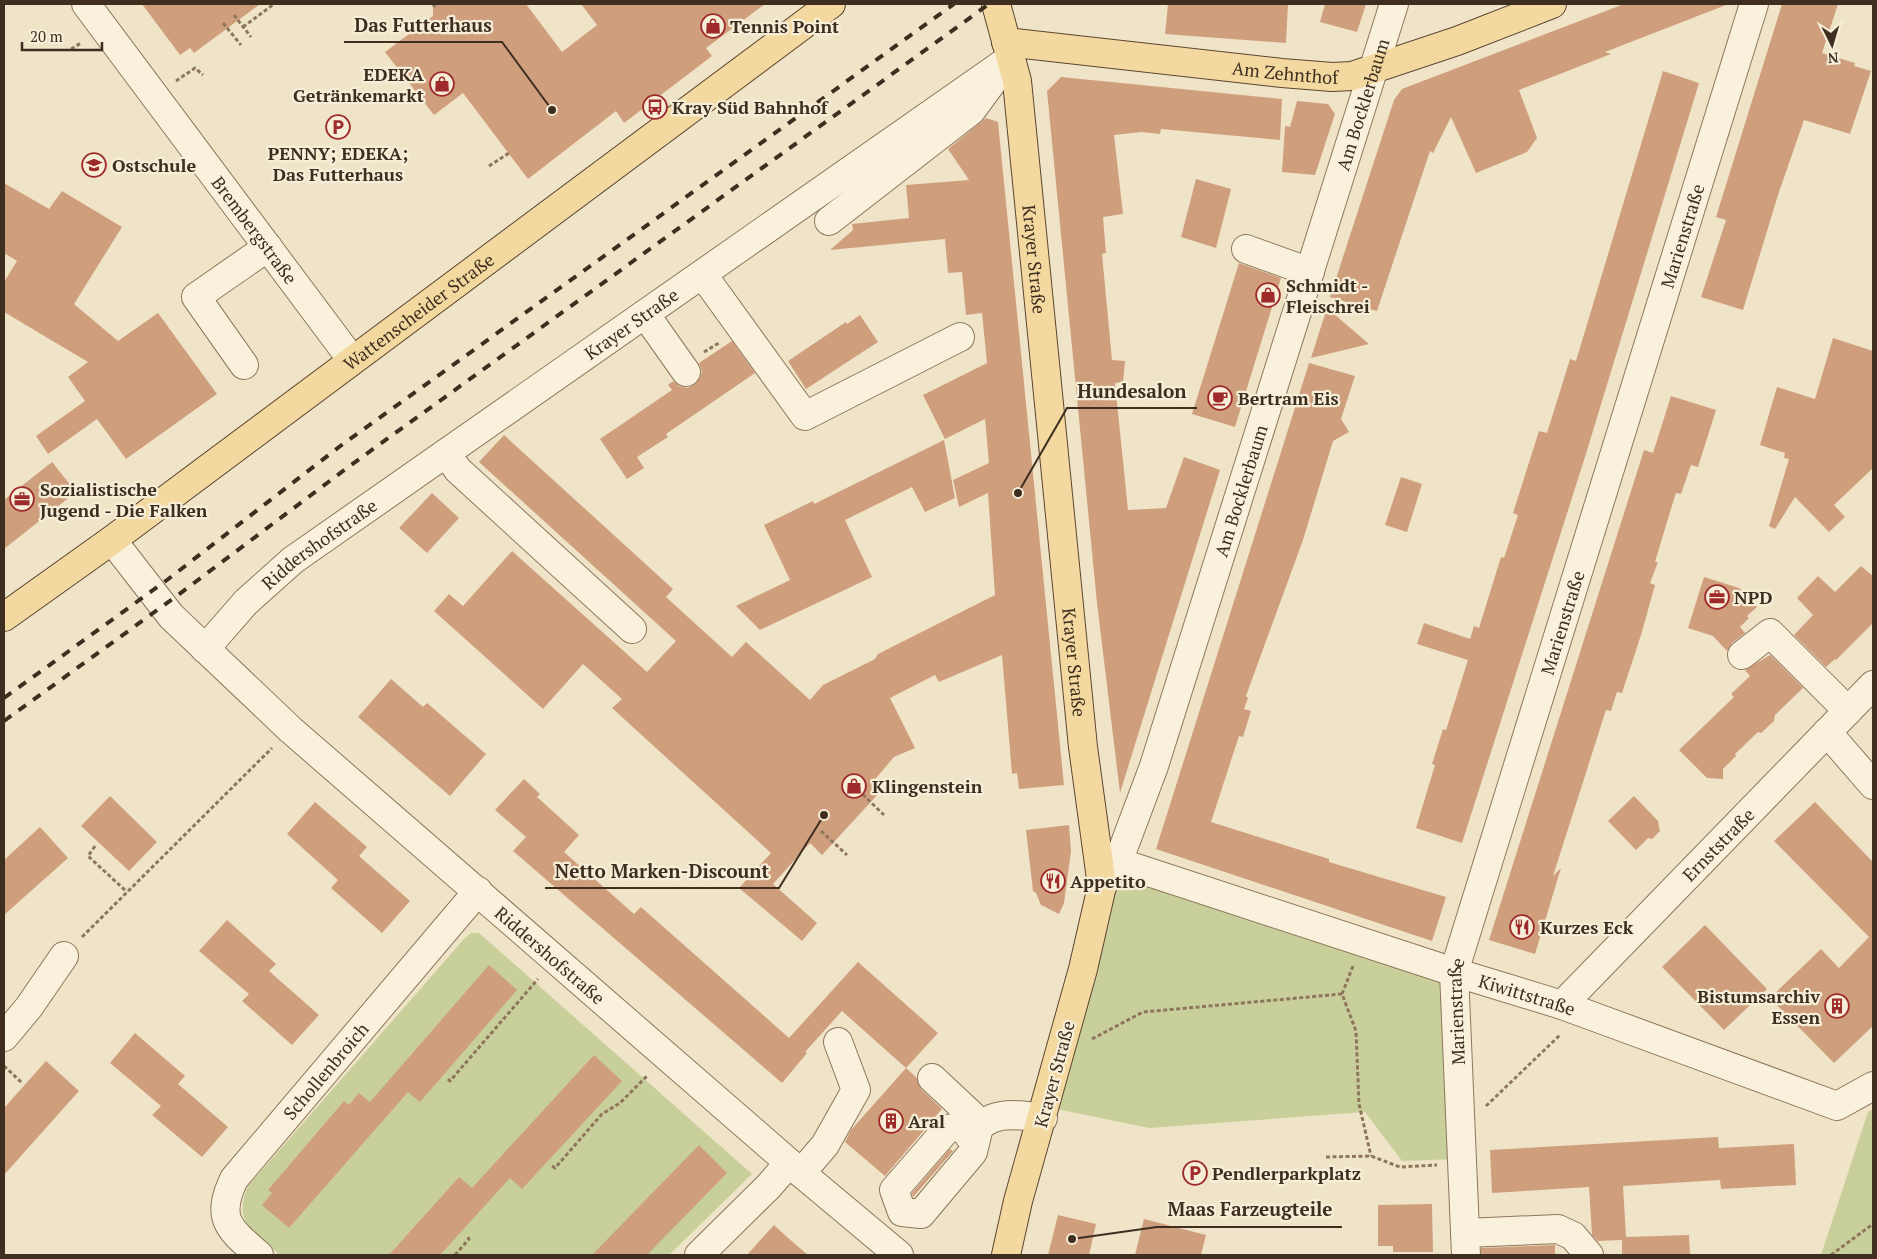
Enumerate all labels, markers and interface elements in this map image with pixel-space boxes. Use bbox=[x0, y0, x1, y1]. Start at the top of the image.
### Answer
callout: Das Futterhaus bbox=[344, 8, 502, 42]
text: Das Futterhaus bbox=[354, 12, 492, 37]
shop icon: Tennis Point bbox=[700, 13, 726, 39]
place label: Tennis Point bbox=[730, 14, 839, 38]
scale bar bbox=[22, 20, 102, 52]
north arrow bbox=[1807, 20, 1857, 70]
text: 20 m bbox=[30, 26, 63, 46]
street label: Am Bocklerbaum bbox=[1330, 35, 1395, 173]
text: N bbox=[1827, 49, 1839, 68]
street label: Am Zehnthof bbox=[1231, 55, 1341, 89]
place label: EDEKA Getränkemarkt bbox=[293, 62, 425, 107]
shop icon: EDEKA Getränkemarkt bbox=[429, 71, 455, 97]
bus stop icon: Kray Süd Bahnhof bbox=[642, 94, 668, 120]
place label: Kray Süd Bahnhof bbox=[672, 95, 829, 119]
parking icon: PENNY; EDEKA; Das Futterhaus bbox=[325, 114, 351, 140]
place label: PENNY; EDEKA; Das Futterhaus bbox=[268, 141, 408, 186]
school or university icon: Ostschule bbox=[81, 152, 107, 178]
place label: Ostschule bbox=[112, 153, 196, 177]
street label: Brembergstraße bbox=[207, 171, 303, 289]
street label: Marienstraße bbox=[1655, 181, 1710, 291]
street label: Krayer Straße bbox=[1017, 204, 1052, 315]
street label: Wattenscheider Straße bbox=[338, 247, 499, 376]
place label: Schmidt - Fleischrei bbox=[1286, 273, 1370, 318]
street label: Krayer Straße bbox=[579, 282, 683, 365]
shop icon: Schmidt - Fleischrei bbox=[1255, 282, 1281, 308]
callout: Hundesalon bbox=[1067, 374, 1197, 408]
text: Hundesalon bbox=[1077, 378, 1187, 403]
cafe icon: Bertram Eis bbox=[1207, 385, 1233, 411]
place label: Bertram Eis bbox=[1238, 386, 1339, 410]
street label: Am Bocklerbaum bbox=[1209, 421, 1273, 560]
place label: Sozialistische Jugend - Die Falken bbox=[40, 477, 208, 522]
office icon: Sozialistische Jugend - Die Falken bbox=[9, 486, 35, 512]
street label: Riddershofstraße bbox=[256, 493, 382, 595]
street label: Marienstraße bbox=[1535, 568, 1590, 678]
office icon: NPD bbox=[1704, 584, 1730, 610]
place label: NPD bbox=[1734, 585, 1772, 609]
street label: Krayer Straße bbox=[1057, 607, 1092, 718]
shop icon: Klingenstein bbox=[841, 773, 867, 799]
place label: Klingenstein bbox=[872, 774, 983, 798]
street label: Ernststraße bbox=[1677, 802, 1759, 886]
callout: Netto Marken-Discount bbox=[545, 854, 779, 888]
text: Netto Marken-Discount bbox=[555, 858, 770, 883]
restaurant icon: Appetito bbox=[1040, 868, 1066, 894]
place label: Appetito bbox=[1070, 869, 1146, 893]
street label: Riddershofstraße bbox=[490, 901, 610, 1010]
restaurant icon: Kurzes Eck bbox=[1509, 914, 1535, 940]
place label: Kurzes Eck bbox=[1540, 915, 1634, 939]
street label: Marienstraße bbox=[1442, 954, 1470, 1066]
street label: Kiwittstraße bbox=[1476, 968, 1579, 1021]
place label: Bistumsarchiv Essen bbox=[1697, 984, 1820, 1029]
building icon: Bistumsarchiv Essen bbox=[1824, 993, 1850, 1019]
street label: Schollenbroich bbox=[278, 1017, 374, 1125]
street label: Krayer Straße bbox=[1028, 1018, 1080, 1130]
building icon: Aral bbox=[878, 1108, 904, 1134]
place label: Aral bbox=[908, 1109, 945, 1133]
parking icon: Pendlerparkplatz bbox=[1182, 1160, 1208, 1186]
place label: Pendlerparkplatz bbox=[1212, 1161, 1361, 1185]
callout: Maas Farzeugteile bbox=[1157, 1193, 1342, 1227]
text: Maas Farzeugteile bbox=[1168, 1196, 1332, 1221]

